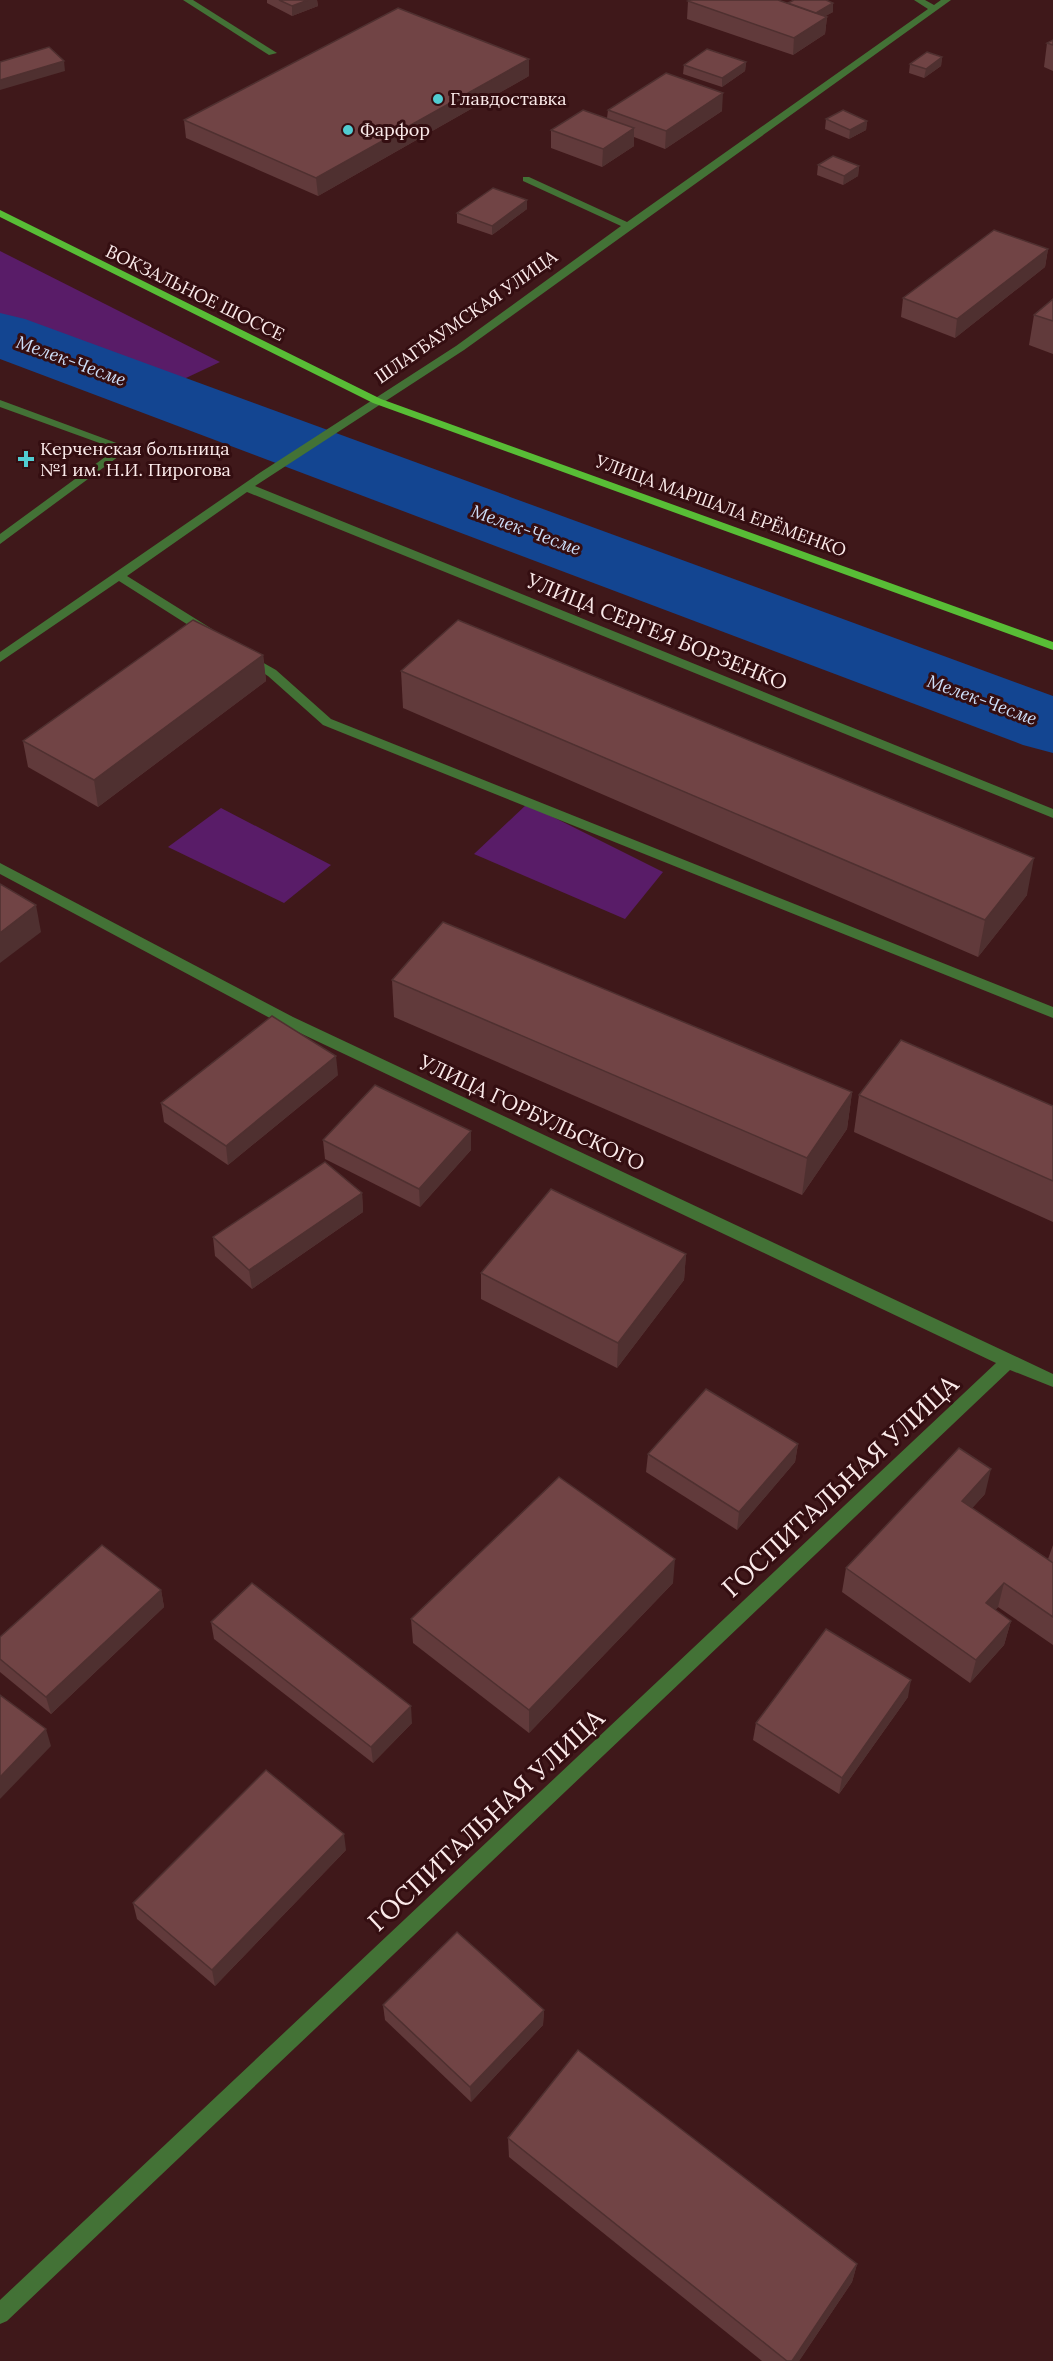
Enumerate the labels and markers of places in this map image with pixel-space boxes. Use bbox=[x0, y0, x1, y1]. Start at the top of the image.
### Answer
place label: Главдоставка bbox=[450, 87, 566, 110]
marker: Главдоставка bbox=[431, 92, 445, 106]
place label: Фарфор bbox=[360, 118, 430, 141]
marker: Фарфор bbox=[341, 123, 355, 137]
place label: Керченская больница №1 им. Н.И. Пирогова bbox=[40, 437, 231, 481]
marker: Керченская больница №1 им. Н.И. Пирогова bbox=[17, 450, 35, 468]

